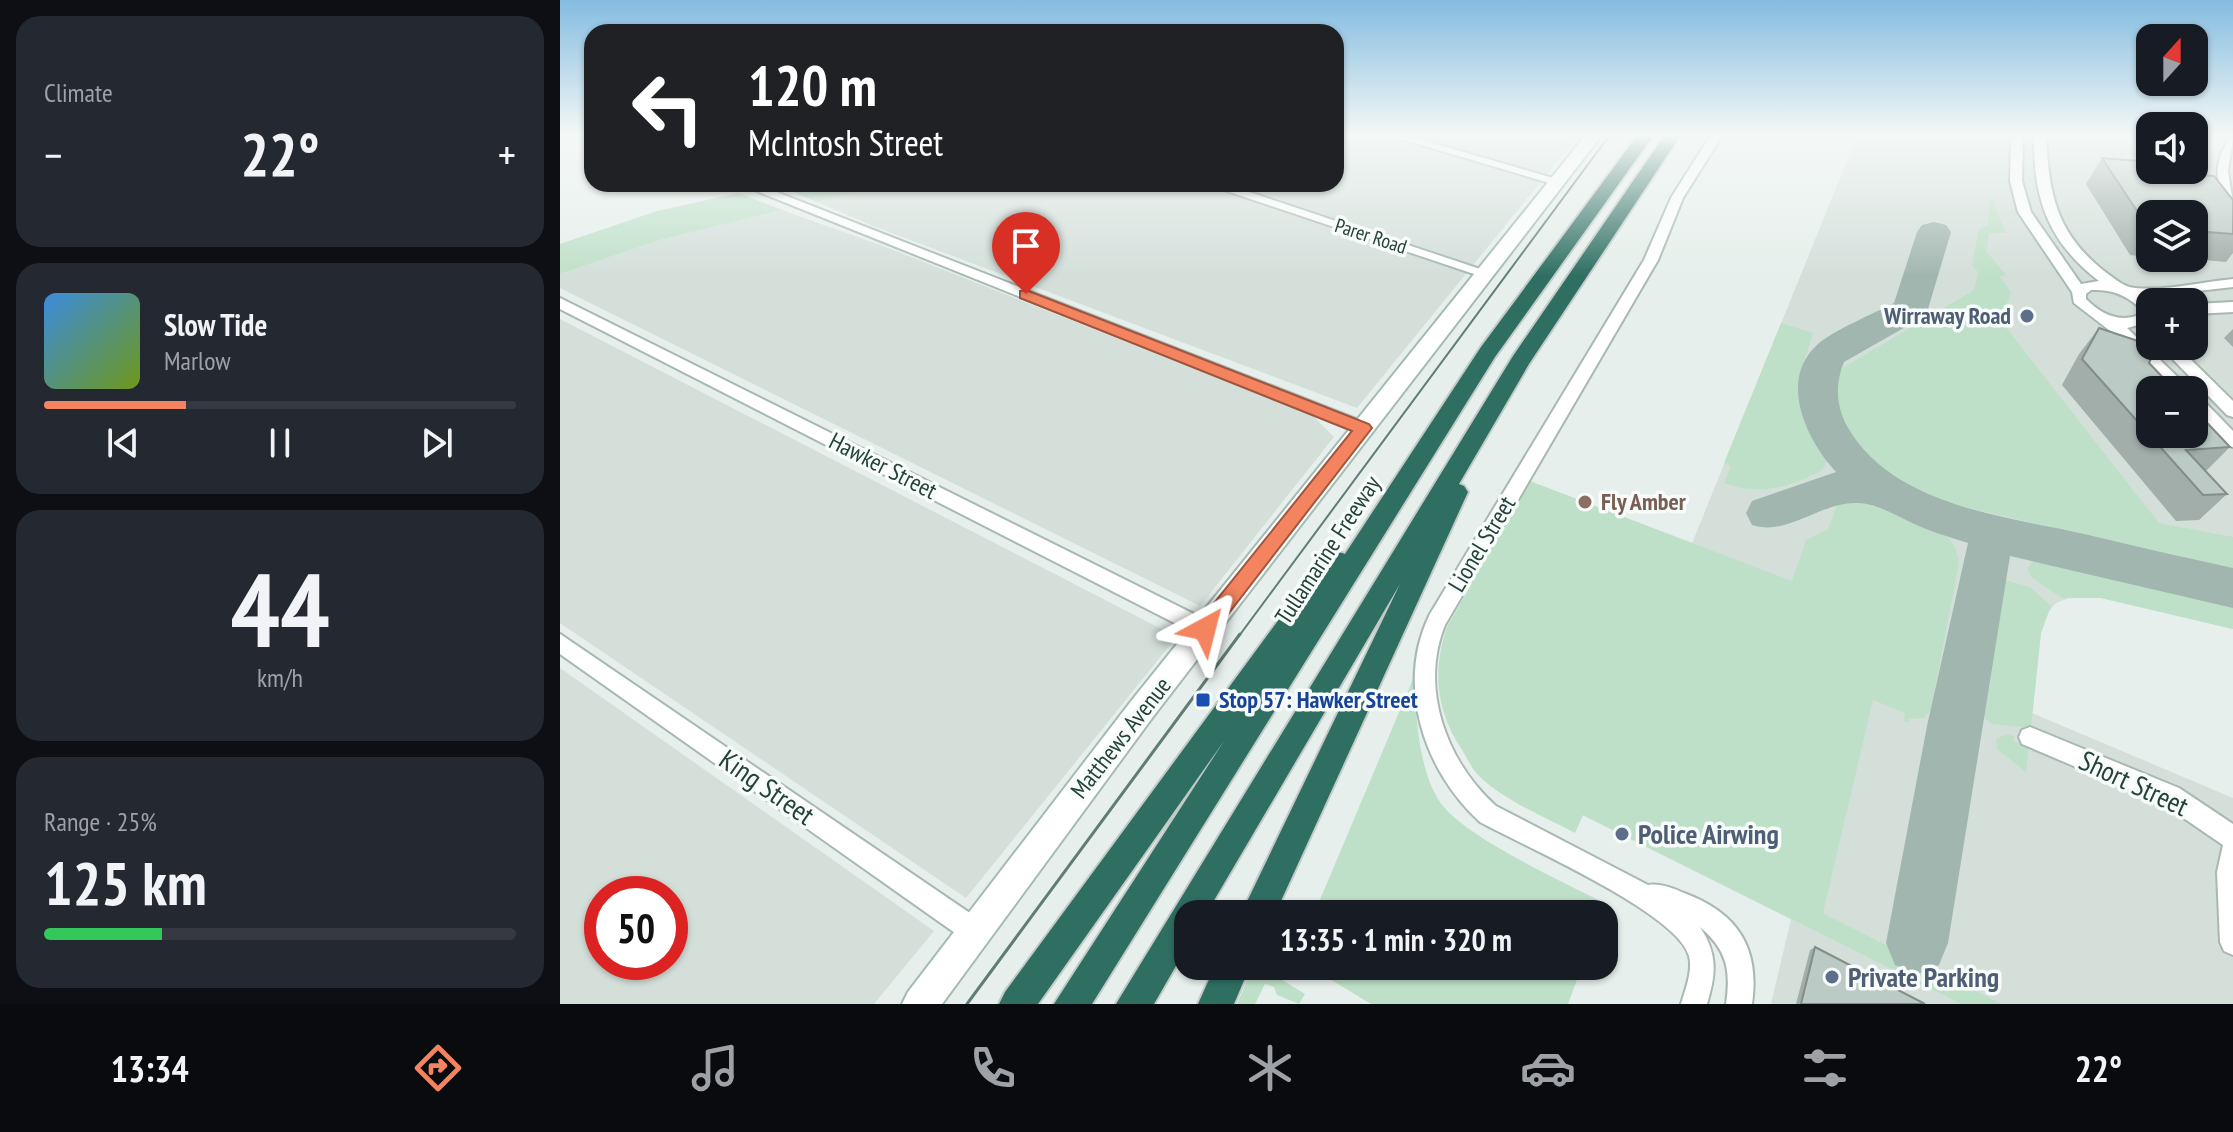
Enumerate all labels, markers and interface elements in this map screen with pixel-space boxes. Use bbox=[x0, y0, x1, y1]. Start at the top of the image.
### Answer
north arrow bbox=[2136, 24, 2208, 96]
map controls bbox=[2136, 24, 2208, 448]
text: 120 m bbox=[748, 49, 877, 121]
icon: left bbox=[616, 56, 720, 160]
text: Climate bbox=[44, 76, 113, 109]
button: sound bbox=[2136, 112, 2208, 184]
text: 22° bbox=[240, 115, 320, 193]
text: McIntosh Street bbox=[748, 119, 943, 166]
text: − bbox=[44, 126, 62, 183]
text: + bbox=[498, 126, 516, 183]
button: layers bbox=[2136, 200, 2208, 272]
pin bbox=[992, 212, 1060, 294]
street label: Parer Road bbox=[1332, 212, 1410, 260]
icon: arrive bbox=[1004, 224, 1048, 268]
button: + bbox=[2136, 288, 2208, 360]
place label: Wirraway Road bbox=[1883, 300, 2011, 331]
text: Slow Tide bbox=[164, 305, 267, 344]
marker: Wirraway Road bbox=[2018, 307, 2036, 325]
text: Marlow bbox=[164, 344, 230, 377]
button: − bbox=[2136, 376, 2208, 448]
icon: previous bbox=[101, 421, 145, 465]
icon: pause bbox=[258, 421, 302, 465]
icon: next bbox=[415, 421, 459, 465]
street label: Hawker Street bbox=[824, 425, 943, 506]
street label: Tullamarine Freeway bbox=[1268, 470, 1387, 630]
place label: Fly Amber bbox=[1601, 486, 1687, 517]
street label: Lionel Street bbox=[1441, 490, 1522, 597]
marker: Fly Amber bbox=[1576, 493, 1594, 511]
text: 44 bbox=[230, 541, 330, 676]
position arrow bbox=[1163, 587, 1247, 671]
text: km/h bbox=[257, 661, 303, 694]
street label: Matthews Avenue bbox=[1064, 671, 1178, 805]
place label: Stop 57: Hawker Street bbox=[1219, 684, 1418, 715]
marker: Stop 57: Hawker Street bbox=[1194, 691, 1212, 709]
street label: King Street bbox=[712, 740, 822, 833]
street label: Short Street bbox=[2074, 741, 2195, 824]
text: Range · 25% bbox=[44, 805, 157, 838]
place label: Police Airwing bbox=[1638, 815, 1779, 852]
marker: Police Airwing bbox=[1613, 825, 1631, 843]
text: 125 km bbox=[44, 844, 207, 922]
speed limit sign: 50 bbox=[584, 876, 688, 980]
text: 13:35 · 1 min · 320 m bbox=[1280, 920, 1512, 959]
place label: Private Parking bbox=[1848, 958, 1999, 995]
marker: Private Parking bbox=[1823, 968, 1841, 986]
icon: directions bbox=[410, 1040, 466, 1096]
icon: music bbox=[687, 1040, 743, 1096]
icon: phone bbox=[965, 1040, 1021, 1096]
icon: climate bbox=[1242, 1040, 1298, 1096]
icon: car bbox=[1520, 1040, 1576, 1096]
icon: filters bbox=[1797, 1040, 1853, 1096]
text: 13:34 bbox=[111, 1045, 189, 1092]
text: 22° bbox=[2075, 1045, 2122, 1092]

